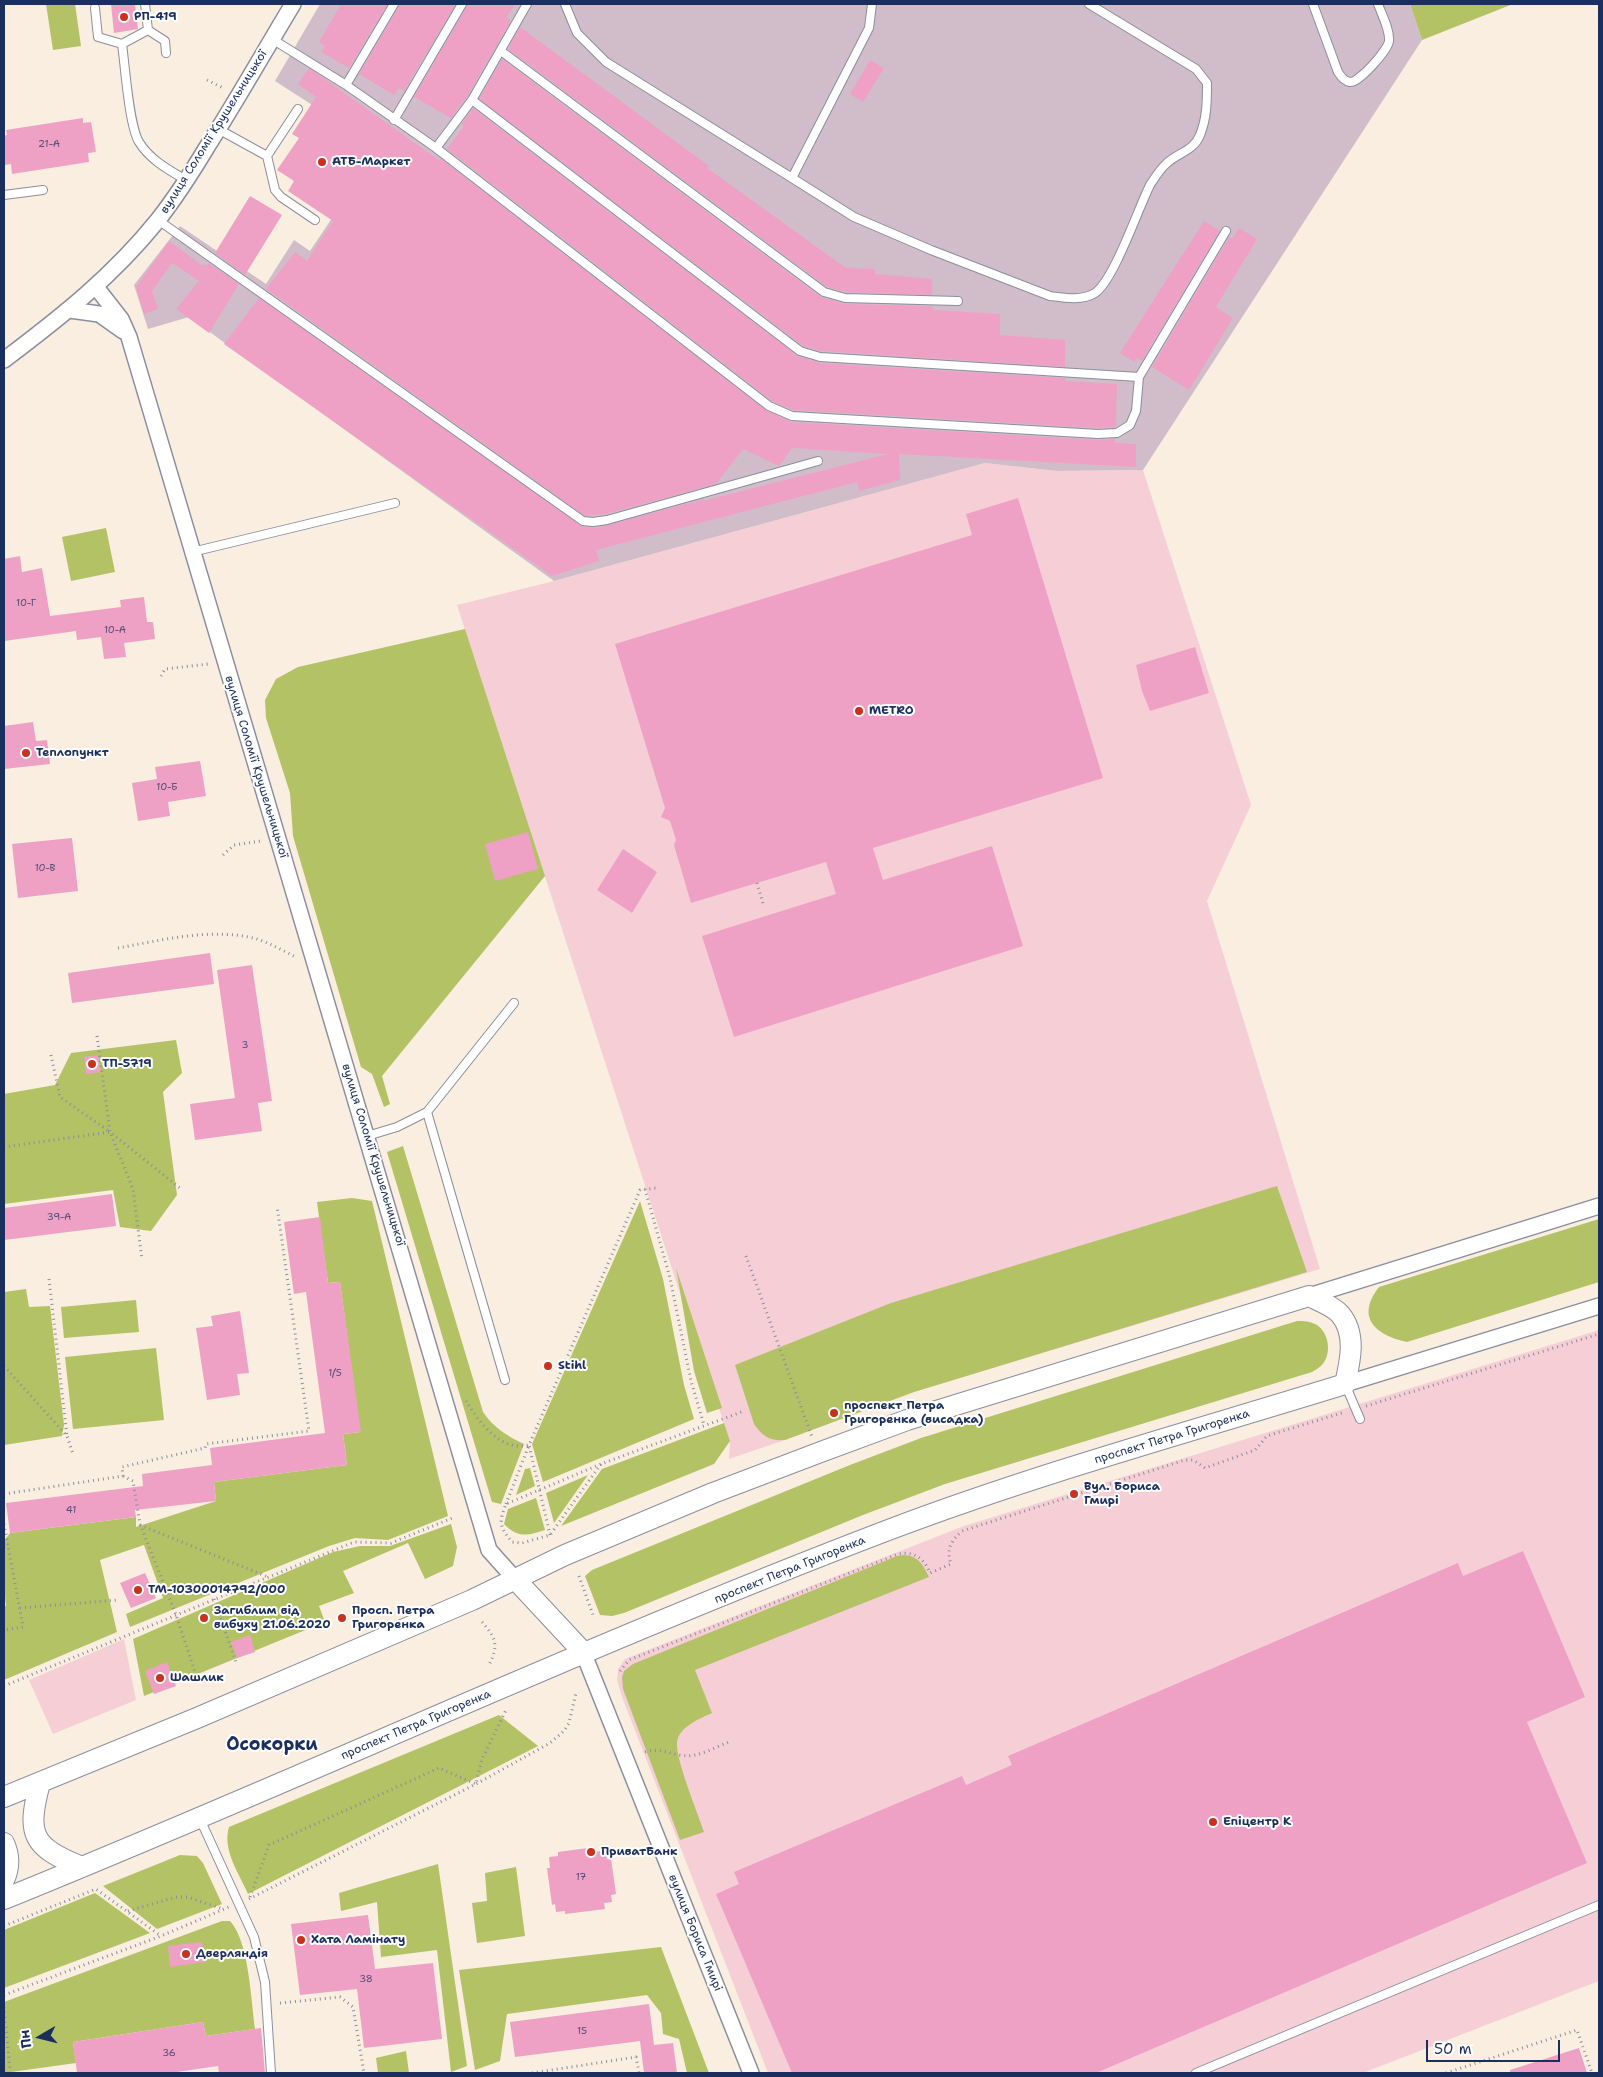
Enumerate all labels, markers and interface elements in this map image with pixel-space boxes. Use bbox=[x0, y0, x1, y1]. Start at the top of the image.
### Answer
place label: РП-419 bbox=[134, 10, 177, 24]
marker: РП-419 bbox=[118, 11, 130, 23]
street label: вулиця Соломії Крушельницької bbox=[158, 48, 270, 216]
house number: 21-А bbox=[38, 138, 60, 150]
place label: АТБ-Маркет bbox=[332, 155, 410, 169]
marker: АТБ-Маркет bbox=[316, 156, 328, 168]
house number: 10-Г bbox=[16, 597, 36, 609]
house number: 10-А bbox=[104, 624, 126, 636]
street label: вулиця Соломії Крушельницької bbox=[221, 674, 291, 860]
place label: METRO bbox=[869, 704, 914, 718]
marker: METRO bbox=[853, 705, 865, 717]
place label: Теплопункт bbox=[36, 746, 109, 760]
marker: Теплопункт bbox=[20, 747, 32, 759]
house number: 10-Б bbox=[156, 781, 178, 793]
house number: 10-В bbox=[35, 862, 55, 874]
house number: 3 bbox=[242, 1039, 248, 1051]
place label: ТП-5719 bbox=[102, 1057, 152, 1071]
marker: ТП-5719 bbox=[86, 1058, 98, 1070]
street label: вулиця Соломії Крушельницької bbox=[338, 1062, 408, 1248]
house number: 39-А bbox=[47, 1211, 71, 1223]
place label: Stihl bbox=[558, 1359, 586, 1373]
marker: Stihl bbox=[542, 1360, 554, 1372]
house number: 1/5 bbox=[328, 1367, 342, 1379]
place label: проспект Петра Григоренка (висадка) bbox=[844, 1399, 983, 1427]
marker: проспект Петра Григоренка (висадка) bbox=[828, 1407, 840, 1419]
street label: проспект Петра Григоренка bbox=[1093, 1407, 1251, 1467]
place label: Вул. Бориса Гмирі bbox=[1084, 1480, 1160, 1508]
marker: Вул. Бориса Гмирі bbox=[1068, 1488, 1080, 1500]
house number: 41 bbox=[66, 1504, 76, 1516]
street label: проспект Петра Григоренка bbox=[712, 1533, 868, 1607]
place label: ТМ-10300014792/000 bbox=[148, 1583, 285, 1597]
marker: ТМ-10300014792/000 bbox=[132, 1584, 144, 1596]
place label: Загиблим від вибуху 21.06.2020 bbox=[214, 1604, 331, 1632]
place label: Просп. Петра Григоренка bbox=[352, 1604, 435, 1632]
marker: Загиблим від вибуху 21.06.2020 bbox=[198, 1612, 210, 1624]
marker: Просп. Петра Григоренка bbox=[336, 1612, 348, 1624]
place label: Шашлик bbox=[170, 1671, 224, 1685]
marker: Шашлик bbox=[154, 1672, 166, 1684]
street label: проспект Петра Григоренка bbox=[339, 1687, 493, 1763]
district label: Осокорки bbox=[226, 1734, 318, 1756]
place label: Епіцентр К bbox=[1223, 1815, 1291, 1829]
marker: Епіцентр К bbox=[1207, 1816, 1219, 1828]
place label: ПриватБанк bbox=[601, 1845, 677, 1859]
marker: ПриватБанк bbox=[585, 1846, 597, 1858]
house number: 17 bbox=[576, 1871, 586, 1883]
street label: вулиця Бориса Гмирі bbox=[665, 1872, 725, 1994]
place label: Хата Ламінату bbox=[311, 1933, 405, 1947]
marker: Хата Ламінату bbox=[295, 1934, 307, 1946]
place label: Дверляндія bbox=[196, 1947, 268, 1961]
marker: Дверляндія bbox=[180, 1948, 192, 1960]
house number: 38 bbox=[359, 1973, 373, 1985]
north arrow bbox=[15, 2012, 65, 2062]
house number: 15 bbox=[577, 2025, 587, 2037]
text: Пн bbox=[15, 2029, 35, 2050]
scale bar bbox=[1428, 2030, 1562, 2062]
text: 50 m bbox=[1434, 2039, 1472, 2059]
house number: 36 bbox=[162, 2047, 176, 2059]

